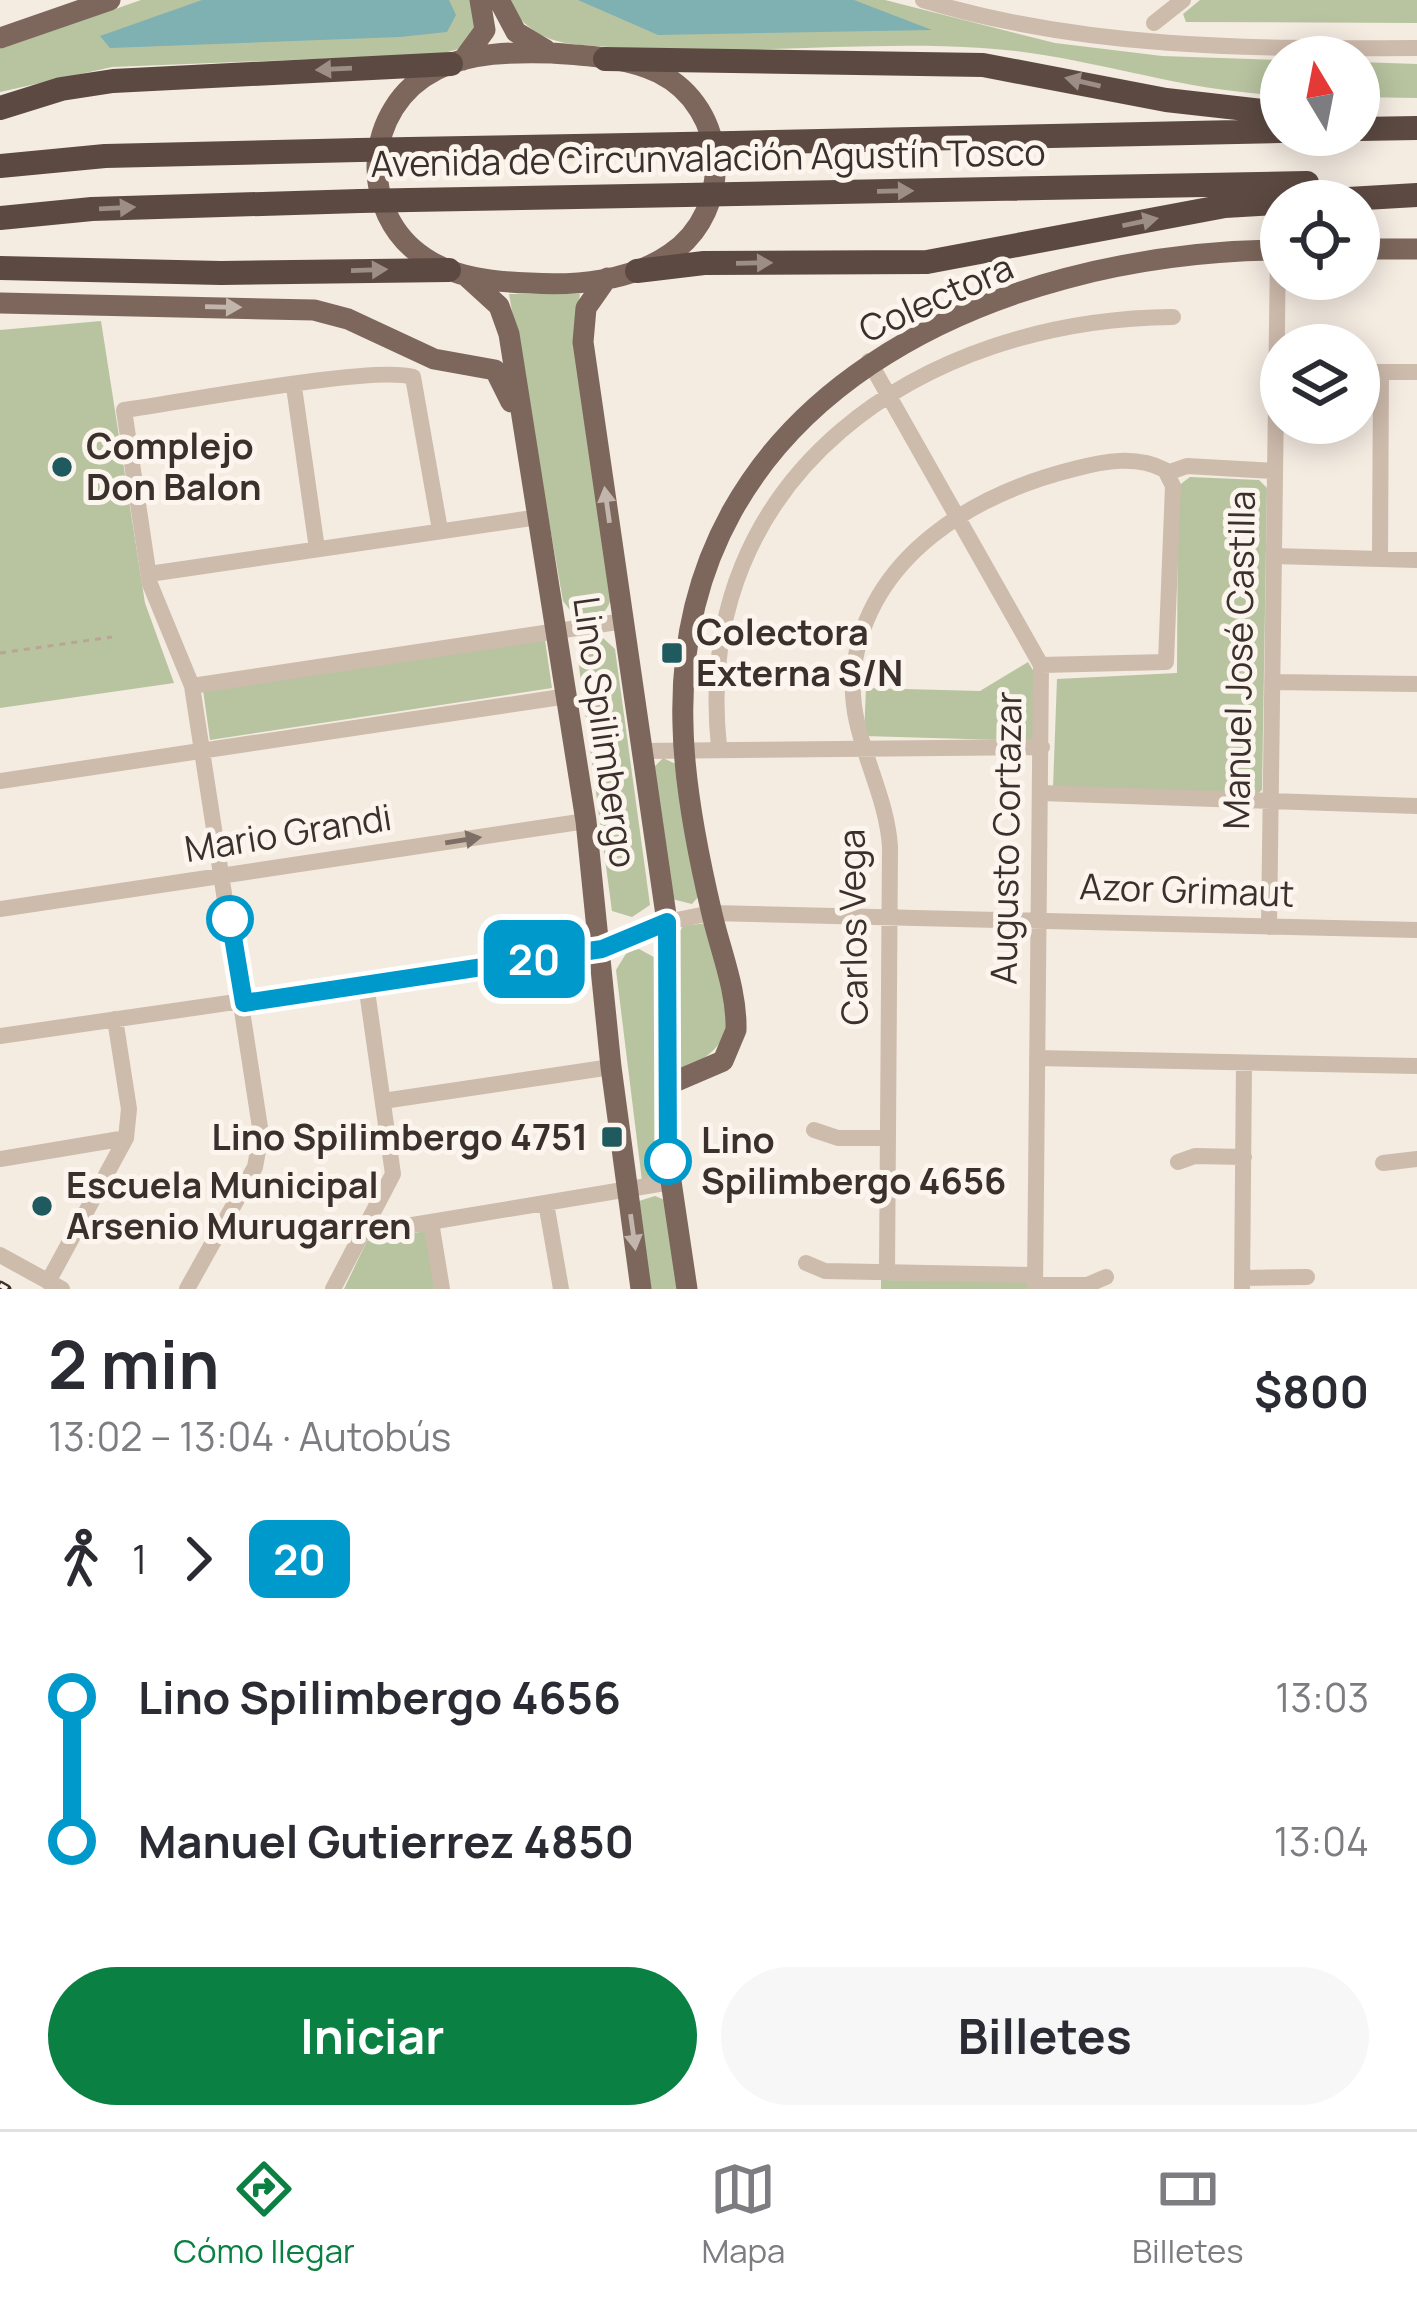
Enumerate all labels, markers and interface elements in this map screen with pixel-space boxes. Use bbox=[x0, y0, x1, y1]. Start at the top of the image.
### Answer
north arrow bbox=[1260, 36, 1380, 156]
map controls bbox=[1260, 36, 1380, 444]
one-way arrow bbox=[315, 59, 352, 78]
one-way arrow bbox=[1063, 71, 1101, 90]
street label: Avenida de Circunvalación Agustín Tosco bbox=[370, 127, 1046, 188]
button: locate bbox=[1260, 180, 1380, 300]
one-way arrow bbox=[877, 182, 915, 201]
one-way arrow bbox=[99, 198, 137, 217]
one-way arrow bbox=[1121, 212, 1159, 231]
street label: Colectora bbox=[851, 242, 1021, 353]
one-way arrow bbox=[736, 253, 774, 273]
one-way arrow bbox=[351, 260, 389, 279]
one-way arrow bbox=[205, 298, 243, 317]
button: layers bbox=[1260, 324, 1380, 444]
place label: Complejo Don Balon bbox=[86, 421, 262, 511]
marker: Complejo Don Balon bbox=[49, 454, 75, 480]
one-way arrow bbox=[597, 486, 616, 523]
street label: Manuel José Castilla bbox=[1211, 490, 1266, 830]
street label: Lino Spilimbergo bbox=[562, 593, 649, 871]
place label: Colectora Externa S/N bbox=[696, 607, 903, 697]
marker: Colectora Externa S/N bbox=[659, 640, 685, 666]
street label: Augusto Cortazar bbox=[978, 691, 1033, 985]
street label: Mario Grandi bbox=[181, 792, 395, 873]
street label: Carlos Vega bbox=[826, 828, 879, 1026]
one-way arrow bbox=[445, 830, 482, 849]
street label: Azor Grimaut bbox=[1079, 861, 1295, 918]
unlabelled marker bbox=[208, 897, 252, 941]
line badge: 20 bbox=[480, 920, 588, 998]
text: 20 bbox=[508, 930, 560, 988]
place label: Lino Spilimbergo 4751 bbox=[211, 1112, 588, 1161]
place label: Lino Spilimbergo 4656 bbox=[701, 1115, 1006, 1205]
marker: Lino Spilimbergo 4751 bbox=[599, 1124, 625, 1150]
marker: Lino Spilimbergo 4656 bbox=[646, 1139, 690, 1183]
place label: Escuela Municipal Arsenio Murugarren bbox=[66, 1160, 412, 1250]
marker: Escuela Municipal Arsenio Murugarren bbox=[29, 1193, 55, 1219]
one-way arrow bbox=[624, 1214, 643, 1251]
text: 2 min bbox=[48, 1319, 220, 1409]
text: $800 bbox=[1254, 1360, 1369, 1422]
text: 13:02 – 13:04 · Autobús bbox=[48, 1409, 451, 1463]
icon: walk bbox=[48, 1526, 114, 1592]
icon: forward bbox=[165, 1526, 231, 1592]
text: 20 bbox=[273, 1530, 326, 1588]
text: 1 bbox=[132, 1532, 147, 1586]
text: Lino Spilimbergo 4656 bbox=[138, 1666, 621, 1728]
text: 13:03 bbox=[1275, 1670, 1369, 1724]
text: Manuel Gutierrez 4850 bbox=[138, 1810, 634, 1872]
text: 13:04 bbox=[1274, 1814, 1369, 1868]
button: Iniciar bbox=[48, 1967, 697, 2105]
button: Billetes bbox=[721, 1967, 1369, 2105]
tab: Cómo llegar bbox=[173, 2156, 355, 2273]
tab: Mapa bbox=[701, 2156, 785, 2273]
tab: Billetes bbox=[1132, 2156, 1244, 2273]

